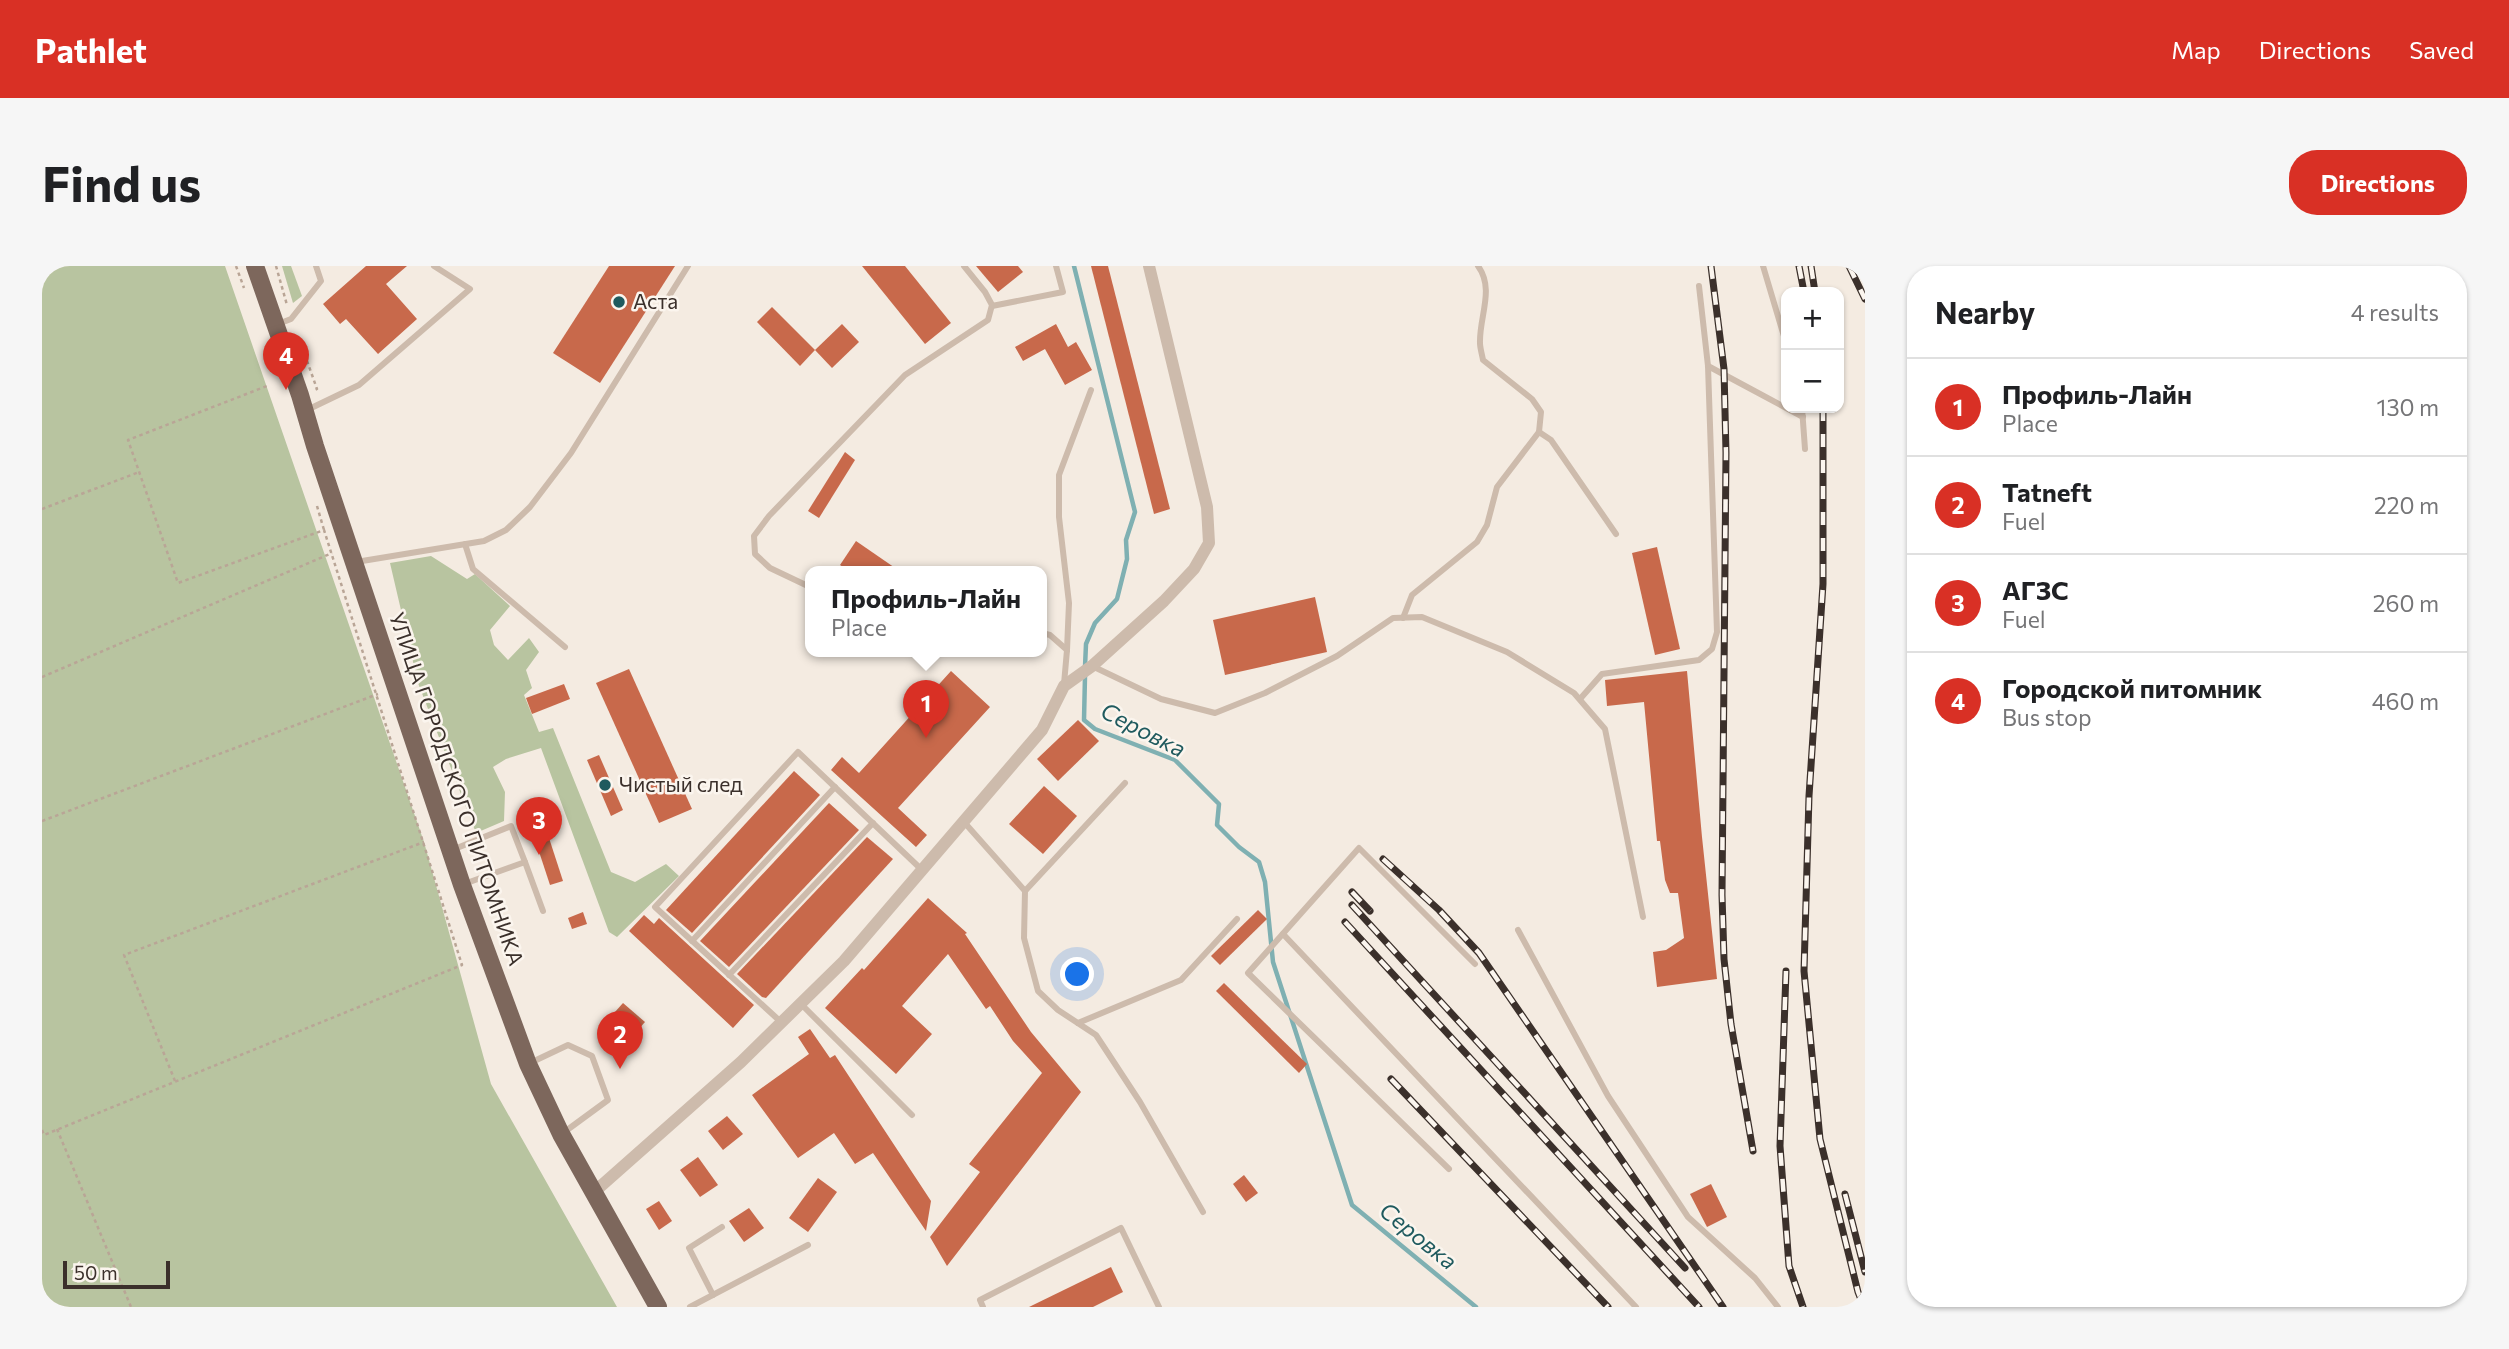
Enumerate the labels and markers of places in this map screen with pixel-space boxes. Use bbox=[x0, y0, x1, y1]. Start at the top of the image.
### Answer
place label: Аста bbox=[633, 288, 678, 313]
marker: Аста bbox=[611, 294, 627, 310]
pin: 4 bbox=[263, 332, 309, 390]
pin: 1 bbox=[903, 680, 949, 738]
place label: Чистый след bbox=[619, 771, 743, 796]
marker: Чистый след bbox=[597, 777, 613, 793]
pin: 3 bbox=[516, 797, 562, 855]
pin: 2 bbox=[597, 1011, 643, 1069]

